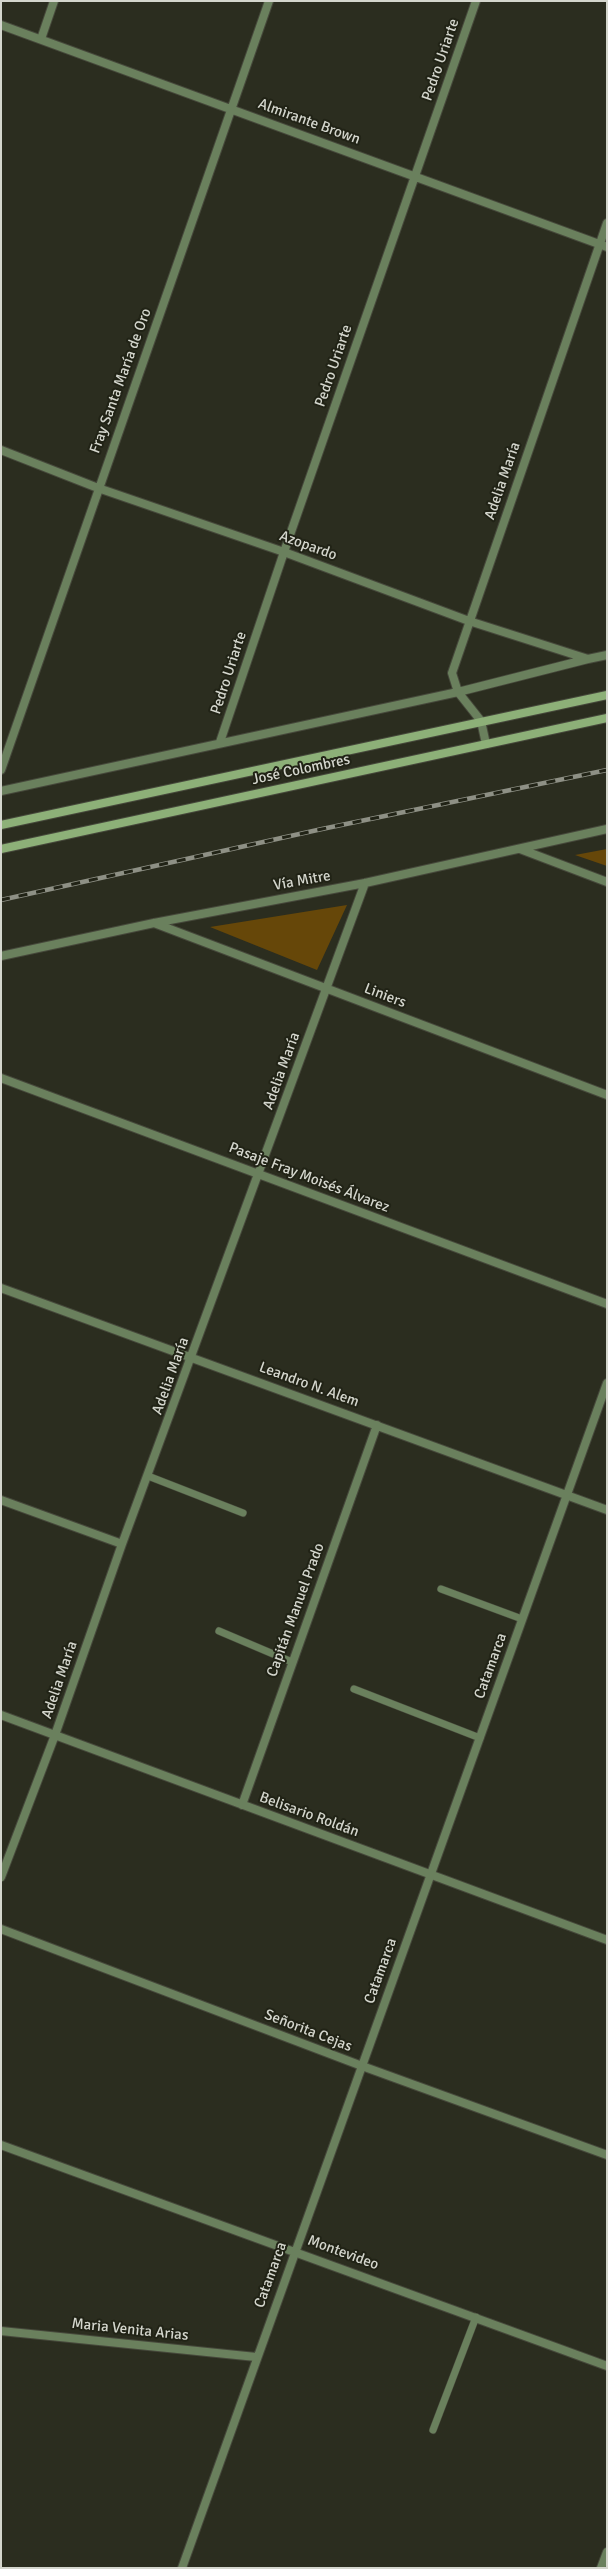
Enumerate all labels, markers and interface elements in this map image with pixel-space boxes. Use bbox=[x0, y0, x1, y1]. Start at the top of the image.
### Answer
street label: Pedro Uriarte bbox=[419, 16, 463, 104]
street label: Almirante Brown bbox=[255, 95, 363, 149]
street label: Fray Santa María de Oro bbox=[86, 306, 156, 456]
street label: Pedro Uriarte bbox=[312, 322, 356, 410]
street label: Adelia María bbox=[481, 440, 525, 522]
street label: Azopardo bbox=[277, 527, 339, 565]
street label: Pedro Uriarte bbox=[207, 629, 251, 717]
street label: José Colombres bbox=[250, 751, 352, 789]
street label: Vía Mitre bbox=[272, 867, 332, 895]
street label: Liniers bbox=[361, 980, 409, 1012]
street label: Adelia María bbox=[260, 1030, 304, 1112]
street label: Pasaje Fray Moisés Álvarez bbox=[226, 1139, 392, 1217]
street label: Adelia María bbox=[149, 1335, 193, 1417]
street label: Leandro N. Alem bbox=[256, 1359, 362, 1411]
street label: Capitán Manuel Prado bbox=[263, 1541, 329, 1679]
street label: Catamarca bbox=[471, 1631, 511, 1701]
street label: Adelia María bbox=[38, 1639, 82, 1721]
street label: Belisario Roldán bbox=[257, 1789, 361, 1841]
street label: Catamarca bbox=[361, 1936, 401, 2006]
street label: Señorita Cejas bbox=[262, 2006, 354, 2056]
street label: Montevideo bbox=[305, 2232, 381, 2274]
street label: Catamarca bbox=[251, 2240, 291, 2310]
street label: Maria Venita Arias bbox=[71, 2315, 189, 2345]

